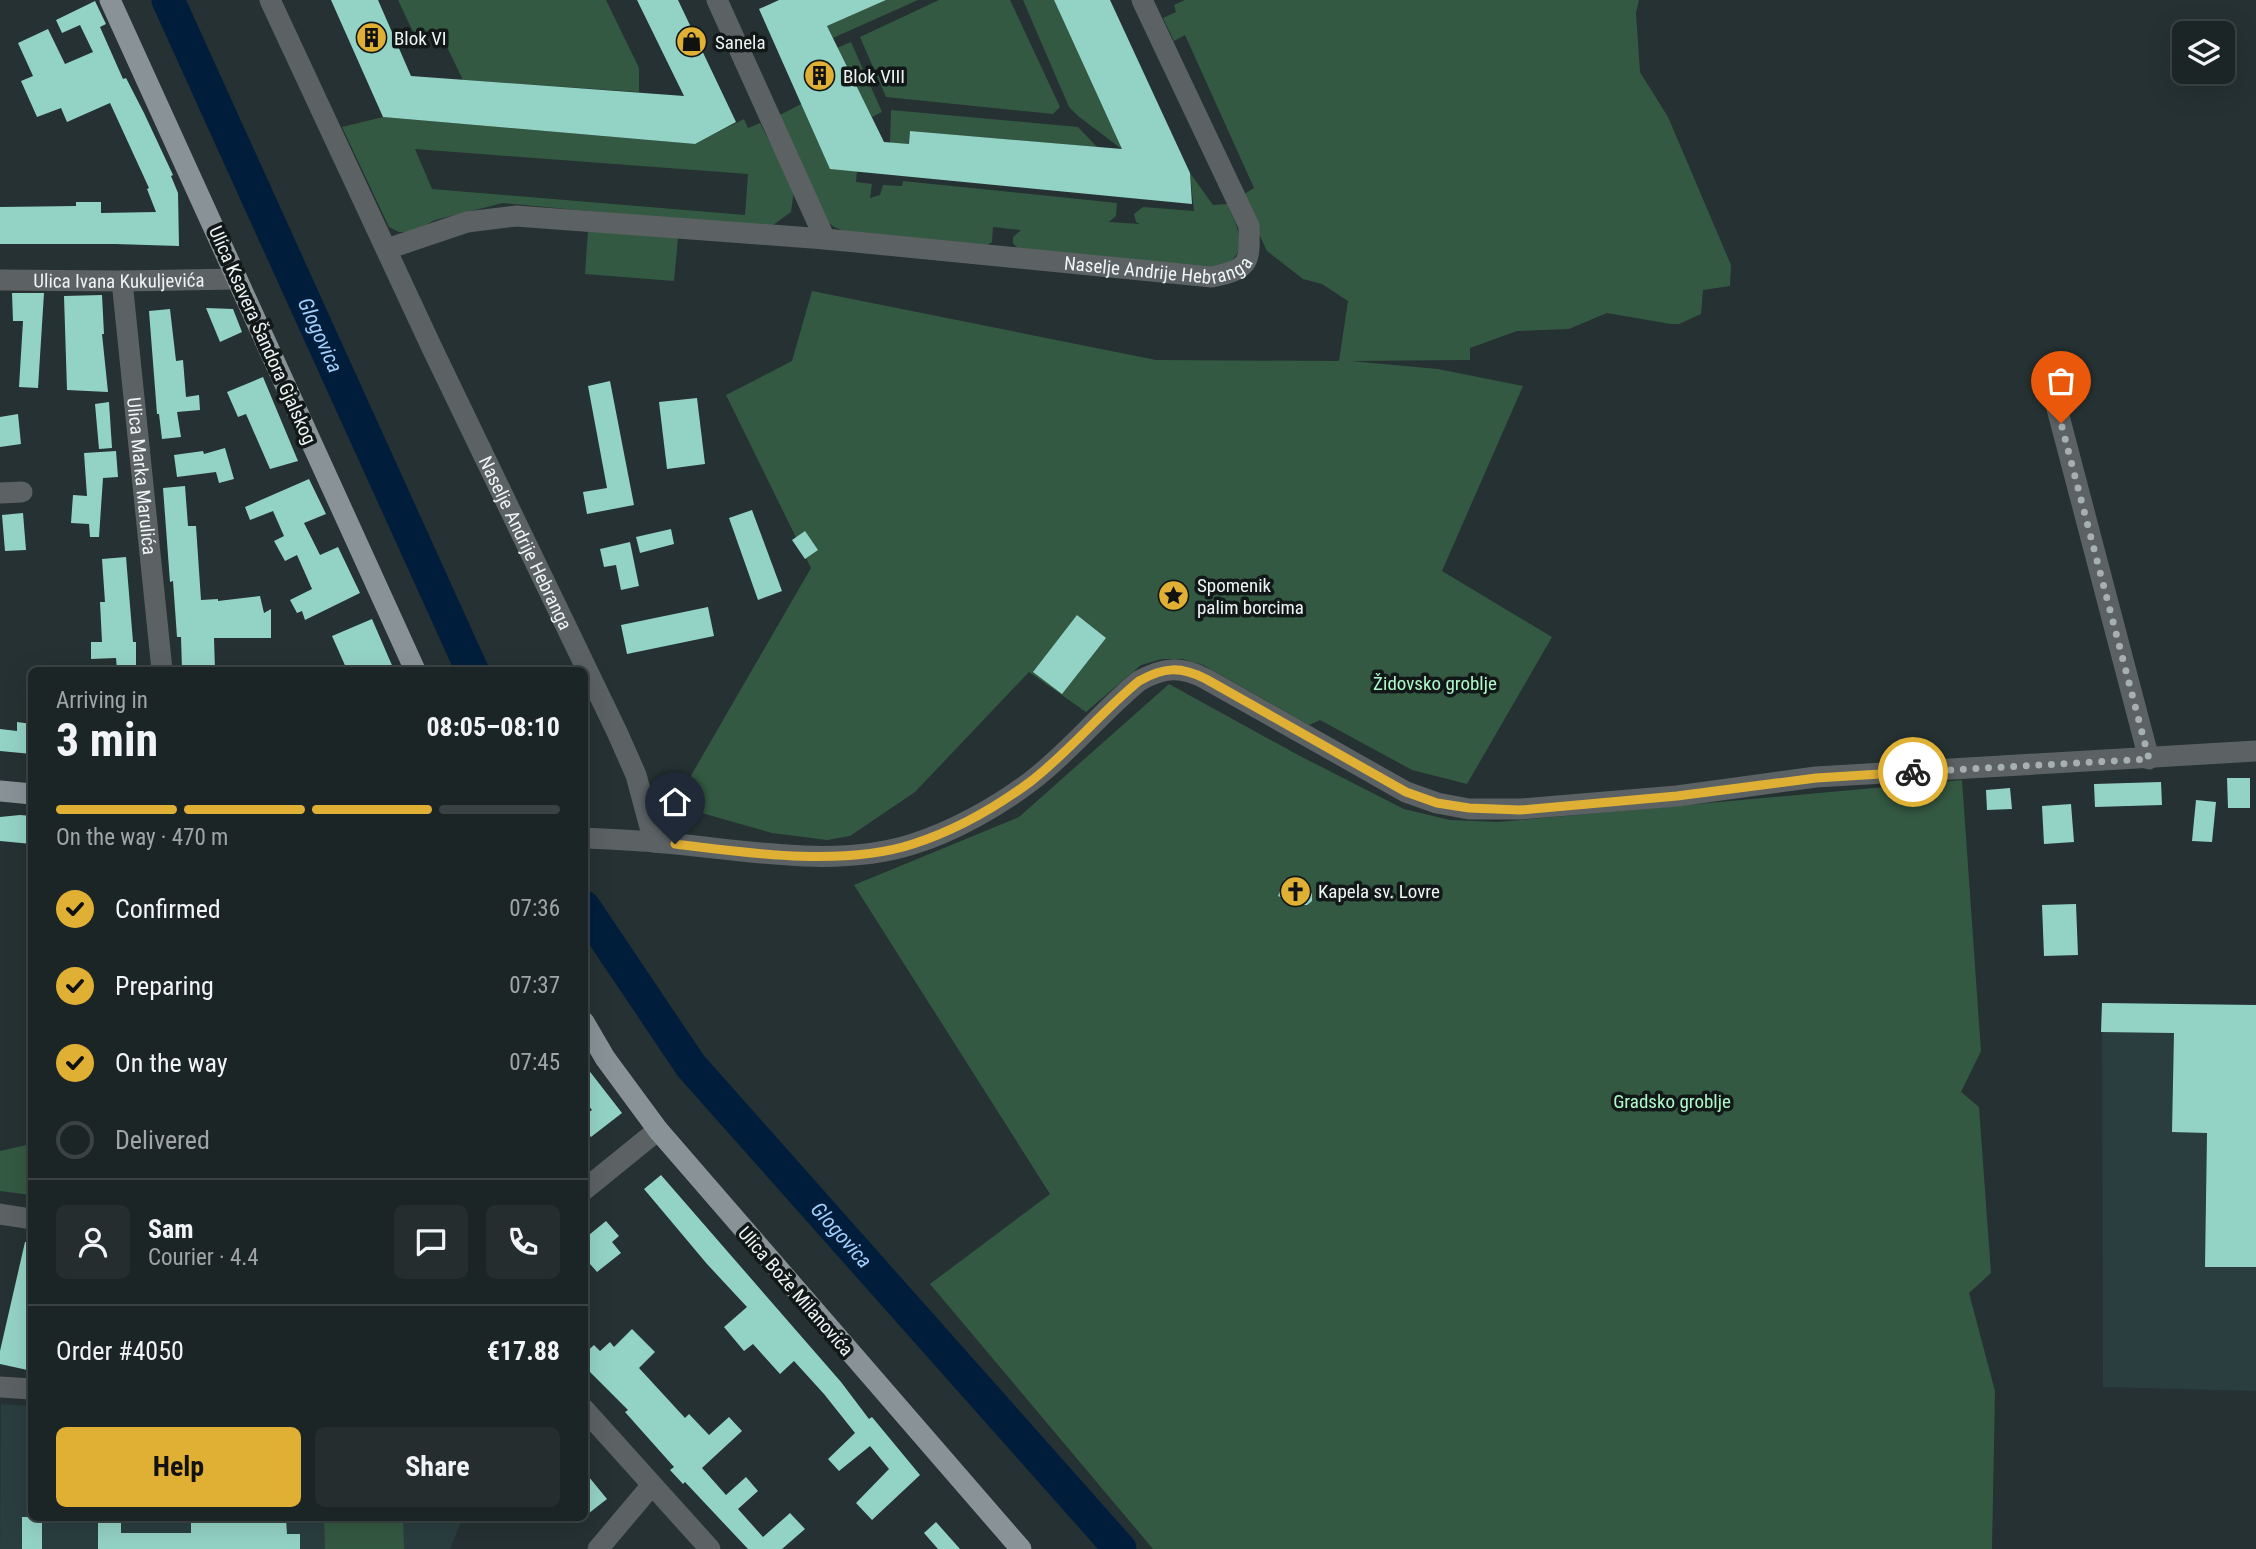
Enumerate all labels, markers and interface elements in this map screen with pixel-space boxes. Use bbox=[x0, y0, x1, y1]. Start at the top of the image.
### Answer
building icon: Blok VI bbox=[354, 21, 388, 55]
map controls bbox=[2172, 21, 2235, 84]
button: layers bbox=[2172, 21, 2235, 84]
shop icon: Sanela bbox=[675, 25, 709, 59]
place label: Blok VI bbox=[394, 27, 447, 50]
place label: Sanela bbox=[715, 31, 766, 54]
building icon: Blok VIII bbox=[803, 59, 837, 93]
place label: Blok VIII bbox=[843, 65, 905, 88]
street label: Ulica Ksavera Šandora Gjalskog bbox=[204, 222, 321, 448]
street label: Naselje Andrije Hebranga bbox=[1063, 252, 1258, 289]
street label: Ulica Ivana Kukuljevića bbox=[33, 269, 205, 293]
water label: Glogovica bbox=[293, 294, 347, 376]
pin bbox=[2031, 351, 2091, 423]
icon: bag bbox=[2042, 362, 2080, 400]
street label: Ulica Marka Marulića bbox=[122, 396, 161, 556]
street label: Naselje Andrije Hebranga bbox=[474, 452, 577, 634]
place label: Spomenik palim borcima bbox=[1197, 574, 1304, 619]
place icon: Spomenik palim borcima bbox=[1157, 579, 1191, 613]
park label: Židovsko groblje bbox=[1373, 672, 1497, 695]
text: Arriving in bbox=[56, 687, 148, 714]
text: 08:05–08:10 bbox=[426, 712, 560, 742]
text: 3 min bbox=[56, 713, 158, 767]
courier bbox=[1878, 737, 1948, 807]
icon: bike bbox=[1894, 753, 1932, 791]
pin bbox=[645, 772, 705, 844]
icon: home bbox=[656, 783, 694, 821]
text: On the way · 470 m bbox=[56, 824, 228, 851]
church icon: Kapela sv. Lovre bbox=[1278, 874, 1312, 908]
place label: Kapela sv. Lovre bbox=[1318, 880, 1440, 903]
icon: check bbox=[56, 890, 94, 928]
text: Confirmed bbox=[115, 894, 221, 924]
text: 07:36 bbox=[509, 895, 560, 922]
icon: check bbox=[56, 967, 94, 1005]
text: Preparing bbox=[115, 971, 214, 1001]
text: 07:37 bbox=[509, 972, 560, 999]
icon: check bbox=[56, 1044, 94, 1082]
text: On the way bbox=[115, 1048, 228, 1078]
text: 07:45 bbox=[509, 1049, 560, 1076]
park label: Gradsko groblje bbox=[1613, 1090, 1731, 1113]
text: Delivered bbox=[115, 1125, 210, 1155]
water label: Glogovica bbox=[806, 1197, 877, 1273]
button: person bbox=[56, 1205, 130, 1279]
button: chat bbox=[394, 1205, 468, 1279]
button: phone bbox=[486, 1205, 560, 1279]
text: Sam bbox=[148, 1214, 194, 1244]
street label: Ulica Bože Milanovića bbox=[733, 1222, 858, 1361]
text: Courier · 4.4 bbox=[148, 1244, 259, 1271]
text: Order #4050 bbox=[56, 1336, 184, 1366]
text: €17.88 bbox=[487, 1336, 560, 1366]
button: Help bbox=[56, 1427, 301, 1507]
button: Share bbox=[315, 1427, 560, 1507]

